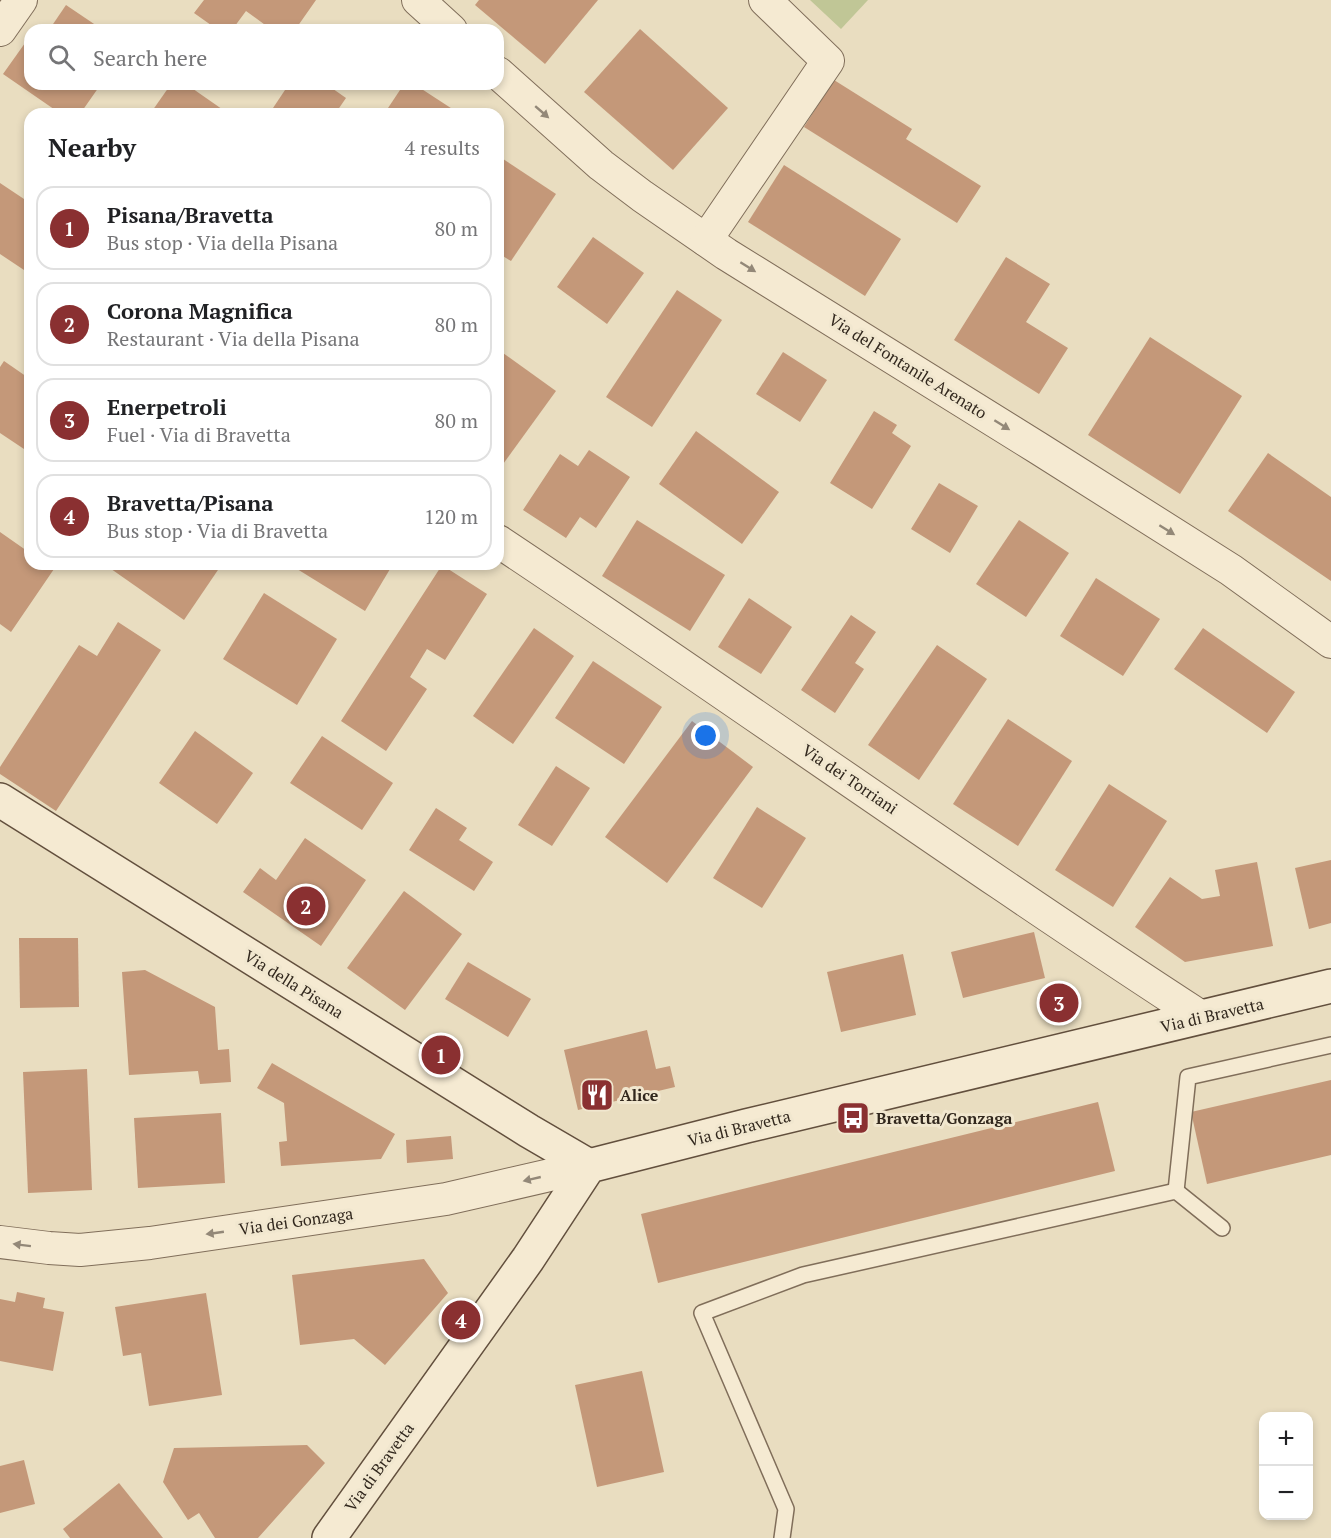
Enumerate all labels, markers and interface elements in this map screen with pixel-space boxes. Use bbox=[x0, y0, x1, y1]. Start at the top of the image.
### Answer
search box bbox=[24, 24, 504, 90]
icon: search bbox=[45, 41, 78, 74]
text: Search here bbox=[93, 43, 207, 72]
one-way arrow bbox=[534, 105, 549, 118]
text: Nearby bbox=[48, 130, 136, 164]
text: 4 results bbox=[405, 134, 480, 161]
text: Pisana/Bravetta bbox=[107, 200, 274, 229]
text: 1 bbox=[64, 215, 75, 242]
text: 80 m bbox=[435, 215, 478, 242]
text: Bus stop · Via della Pisana bbox=[107, 229, 338, 256]
one-way arrow bbox=[740, 261, 756, 272]
text: Corona Magnifica bbox=[107, 296, 293, 325]
street label: Via del Fontanile Arenato bbox=[825, 308, 991, 424]
text: 2 bbox=[64, 311, 75, 338]
text: 80 m bbox=[435, 311, 478, 338]
text: Restaurant · Via della Pisana bbox=[107, 325, 360, 352]
text: Enerpetroli bbox=[107, 392, 227, 421]
text: 3 bbox=[64, 407, 75, 434]
text: 80 m bbox=[435, 407, 478, 434]
one-way arrow bbox=[994, 420, 1010, 431]
text: Fuel · Via di Bravetta bbox=[107, 421, 291, 448]
text: Bravetta/Pisana bbox=[107, 488, 274, 517]
text: 4 bbox=[64, 503, 75, 530]
text: 120 m bbox=[424, 503, 478, 530]
text: Bus stop · Via di Bravetta bbox=[107, 517, 328, 544]
one-way arrow bbox=[1159, 524, 1175, 535]
your location bbox=[691, 721, 720, 750]
street label: Via dei Torriani bbox=[798, 739, 902, 819]
pin: 2 bbox=[286, 884, 326, 928]
street label: Via della Pisana bbox=[240, 945, 348, 1023]
pin: 3 bbox=[1040, 980, 1078, 1026]
street label: Via di Bravetta bbox=[1158, 992, 1266, 1038]
pin: 1 bbox=[422, 1032, 460, 1078]
restaurant icon: Alice bbox=[579, 1077, 615, 1113]
place label: Alice bbox=[620, 1084, 659, 1106]
bus stop icon: Bravetta/Gonzaga bbox=[835, 1100, 871, 1136]
street label: Via di Bravetta bbox=[685, 1105, 793, 1151]
place label: Bravetta/Gonzaga bbox=[876, 1107, 1013, 1129]
one-way arrow bbox=[522, 1175, 541, 1184]
street label: Via dei Gonzaga bbox=[237, 1202, 355, 1240]
one-way arrow bbox=[206, 1229, 225, 1238]
one-way arrow bbox=[12, 1240, 31, 1250]
pin: 4 bbox=[442, 1298, 480, 1342]
map controls bbox=[1259, 1412, 1313, 1520]
button: + bbox=[1259, 1412, 1313, 1466]
street label: Via di Bravetta bbox=[339, 1418, 419, 1516]
button: − bbox=[1259, 1466, 1313, 1520]

